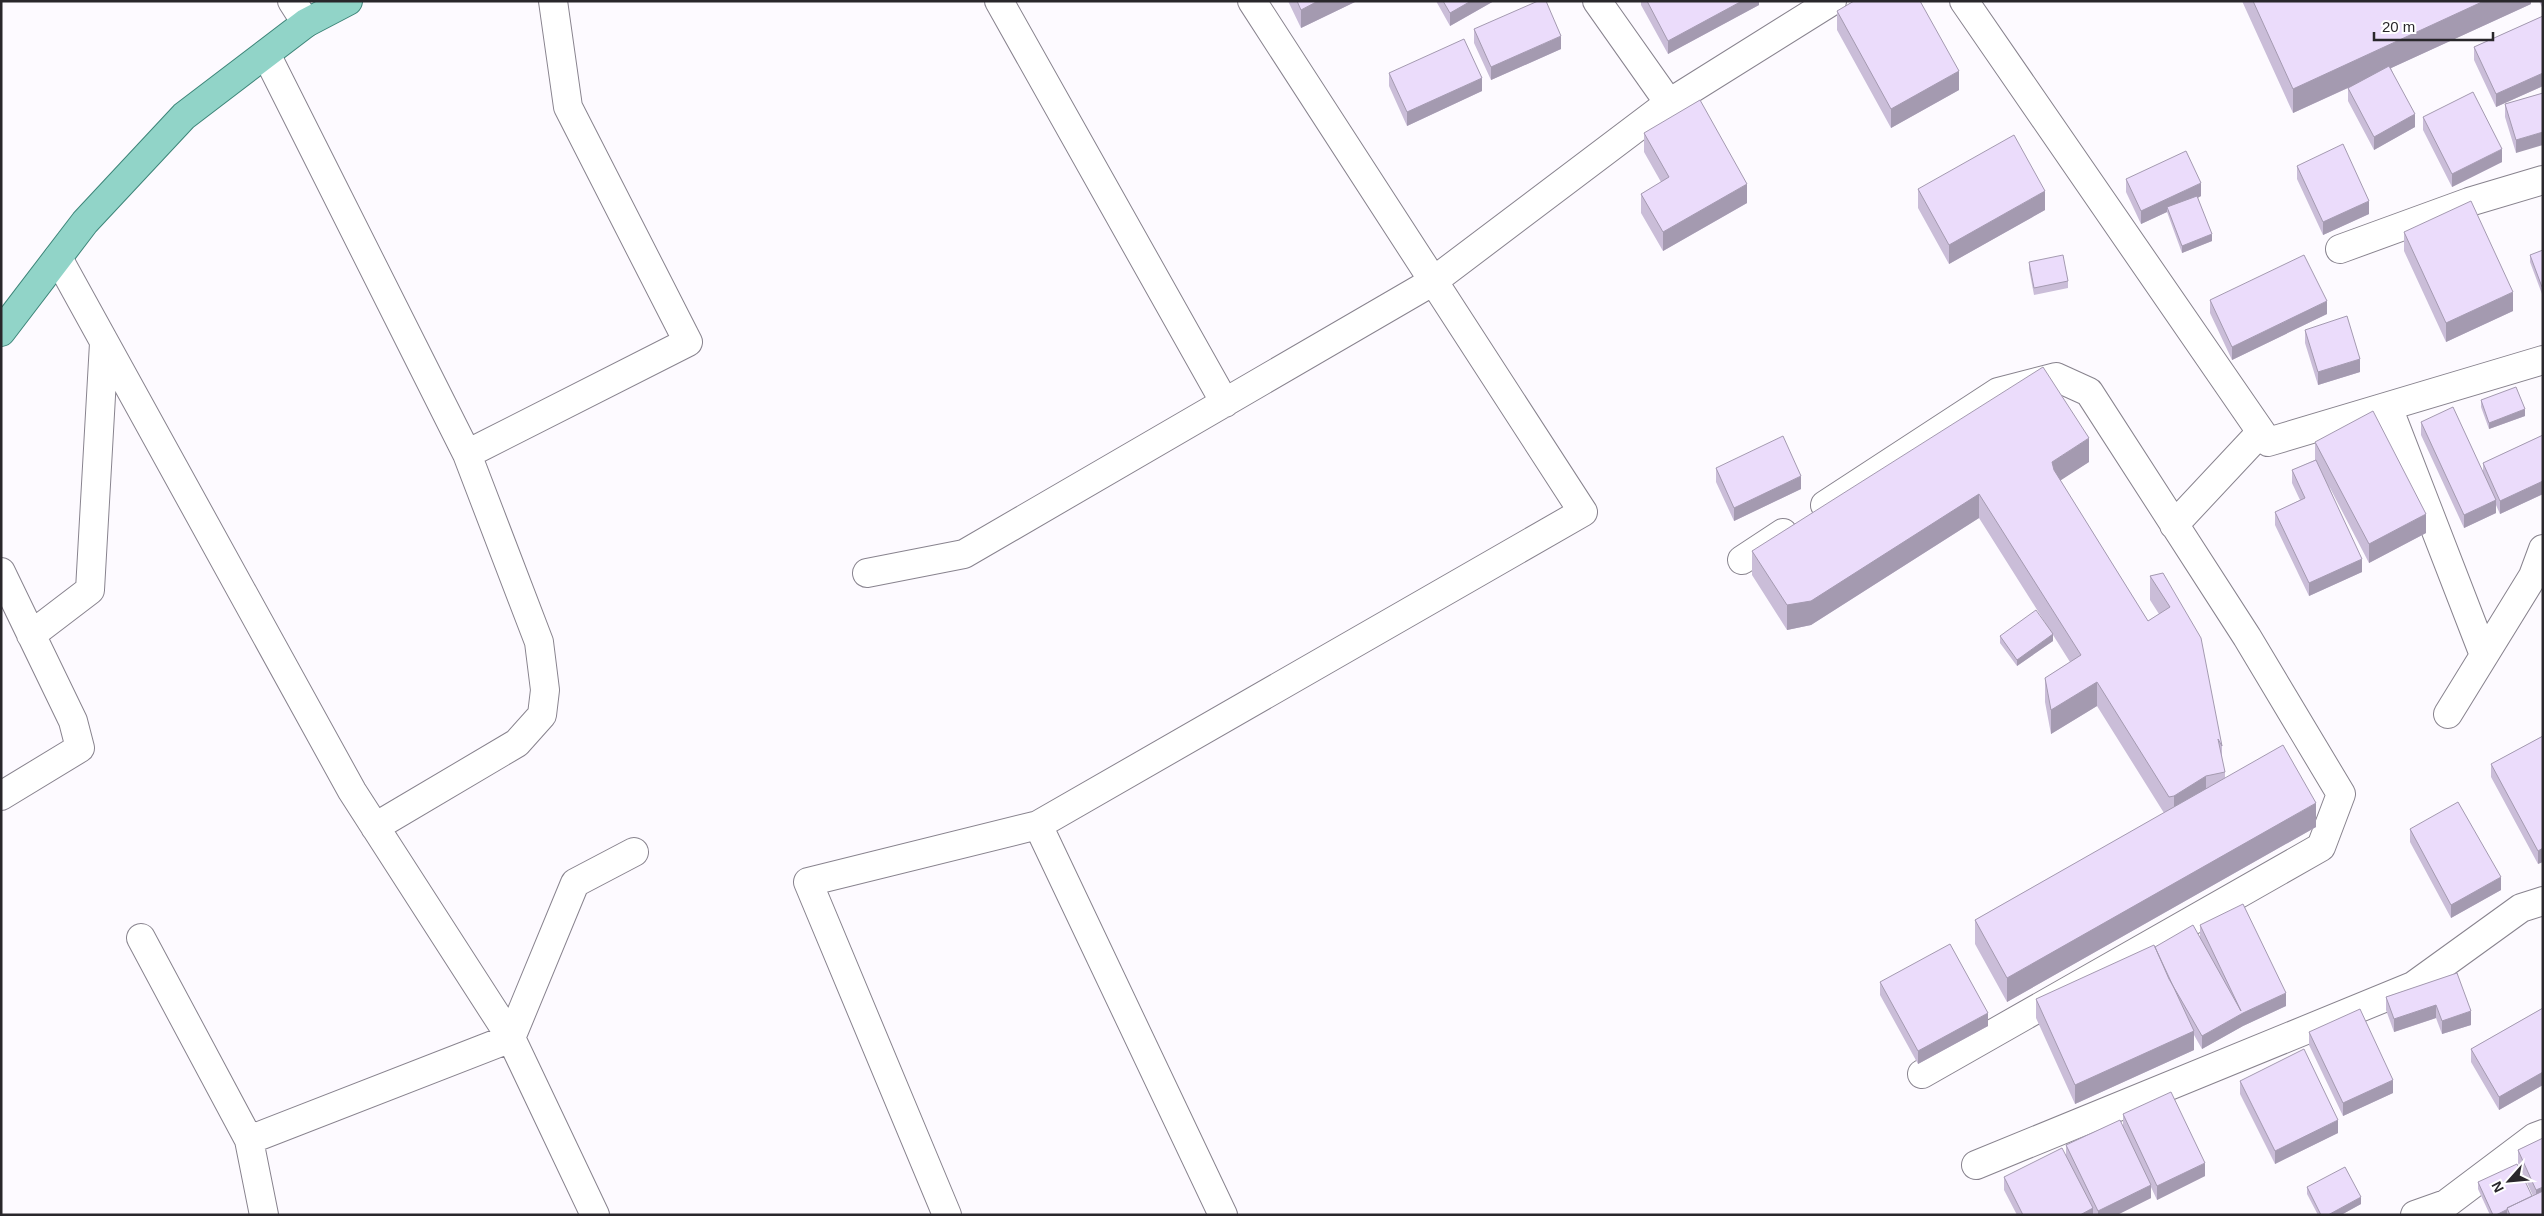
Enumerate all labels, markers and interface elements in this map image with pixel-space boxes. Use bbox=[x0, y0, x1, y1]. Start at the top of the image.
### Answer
scale bar bbox=[2374, 10, 2493, 42]
text: 20 m bbox=[2382, 18, 2415, 35]
north arrow bbox=[2484, 1156, 2534, 1206]
text: N bbox=[2488, 1179, 2507, 1195]

